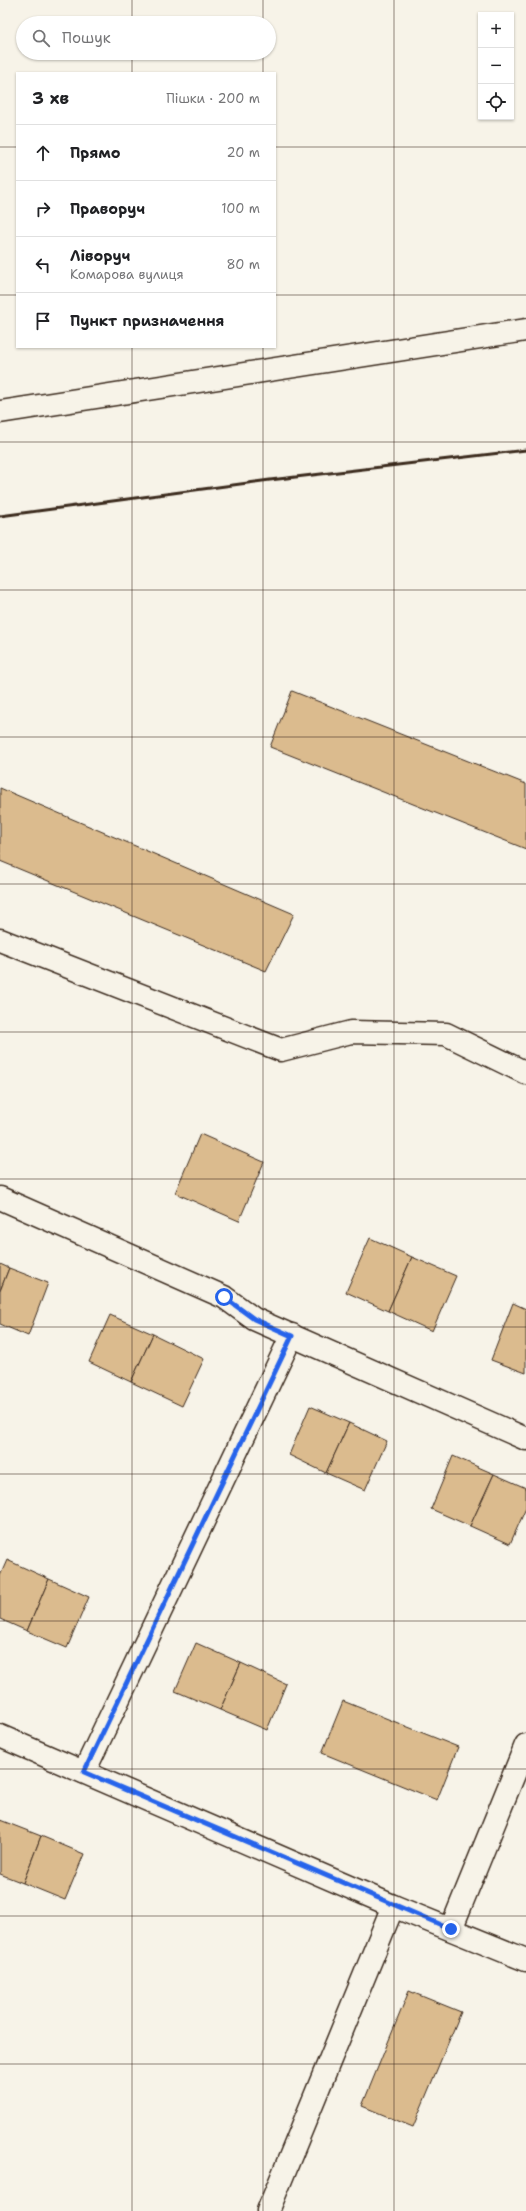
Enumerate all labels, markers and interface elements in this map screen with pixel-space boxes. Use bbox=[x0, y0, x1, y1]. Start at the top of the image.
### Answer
map controls bbox=[478, 12, 514, 120]
button: + bbox=[478, 12, 514, 48]
search box bbox=[16, 16, 276, 60]
icon: search bbox=[30, 27, 52, 49]
text: Пошук bbox=[62, 28, 111, 48]
button: − bbox=[478, 48, 514, 84]
button: locate bbox=[478, 84, 514, 120]
text: 3 хв bbox=[32, 87, 69, 109]
text: Пішки · 200 m bbox=[166, 90, 260, 107]
icon: ahead bbox=[32, 142, 54, 164]
text: Прямо bbox=[70, 143, 120, 163]
text: 20 m bbox=[227, 144, 260, 161]
icon: right bbox=[32, 198, 54, 220]
text: Праворуч bbox=[70, 199, 145, 219]
text: 100 m bbox=[221, 200, 260, 217]
text: Ліворуч bbox=[70, 246, 130, 266]
icon: left bbox=[32, 254, 54, 276]
text: 80 m bbox=[226, 256, 260, 273]
text: Комарова вулиця bbox=[70, 266, 184, 283]
icon: arrive bbox=[32, 310, 54, 332]
text: Пункт призначення bbox=[70, 311, 225, 331]
route start bbox=[215, 1288, 233, 1306]
route end bbox=[442, 1920, 460, 1938]

